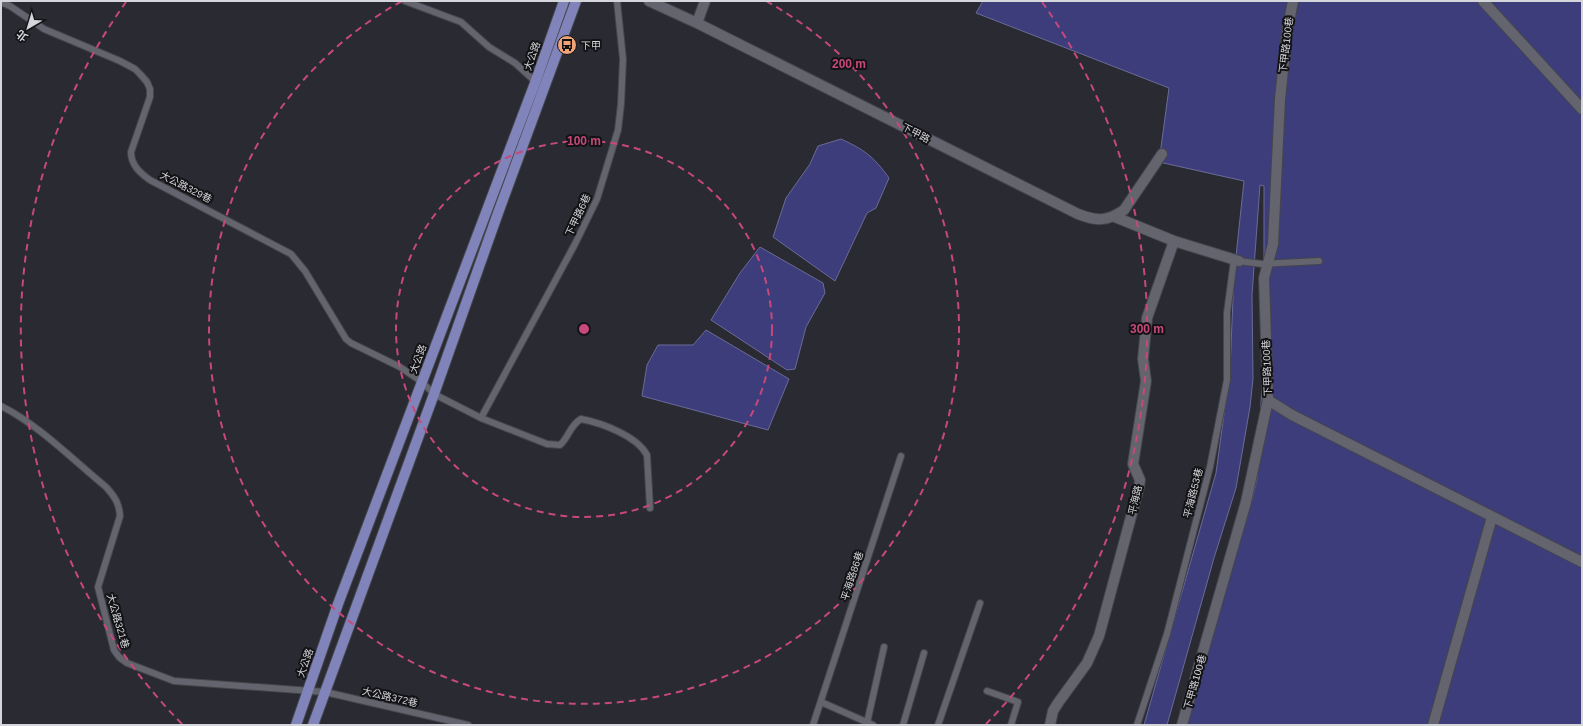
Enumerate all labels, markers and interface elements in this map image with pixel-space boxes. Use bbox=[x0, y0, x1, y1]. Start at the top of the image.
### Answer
north arrow bbox=[8, 8, 48, 48]
street label: 下甲路100巷 bbox=[1277, 16, 1295, 74]
text: 北 bbox=[14, 28, 30, 44]
bus stop icon: 下甲 bbox=[556, 34, 578, 56]
street label: 大公路 bbox=[522, 40, 542, 72]
place label: 下甲 bbox=[581, 40, 601, 51]
text: 200 m bbox=[832, 57, 866, 71]
street label: 下甲路 bbox=[900, 121, 932, 145]
text: 100 m bbox=[567, 134, 601, 148]
street label: 大公路329巷 bbox=[158, 169, 214, 205]
street label: 下甲路6巷 bbox=[563, 192, 593, 238]
centre of rings bbox=[577, 322, 591, 336]
text: 300 m bbox=[1130, 322, 1164, 336]
street label: 下甲路100巷 bbox=[1261, 339, 1273, 397]
street label: 大公路 bbox=[407, 343, 429, 375]
street label: 平海路53巷 bbox=[1181, 467, 1205, 519]
street label: 平海路 bbox=[1126, 484, 1144, 516]
street label: 平海路86巷 bbox=[839, 550, 865, 602]
street label: 大公路321巷 bbox=[105, 592, 131, 650]
street label: 大公路 bbox=[295, 647, 315, 679]
street label: 下甲路100巷 bbox=[1182, 653, 1208, 711]
street label: 大公路372巷 bbox=[361, 685, 419, 709]

